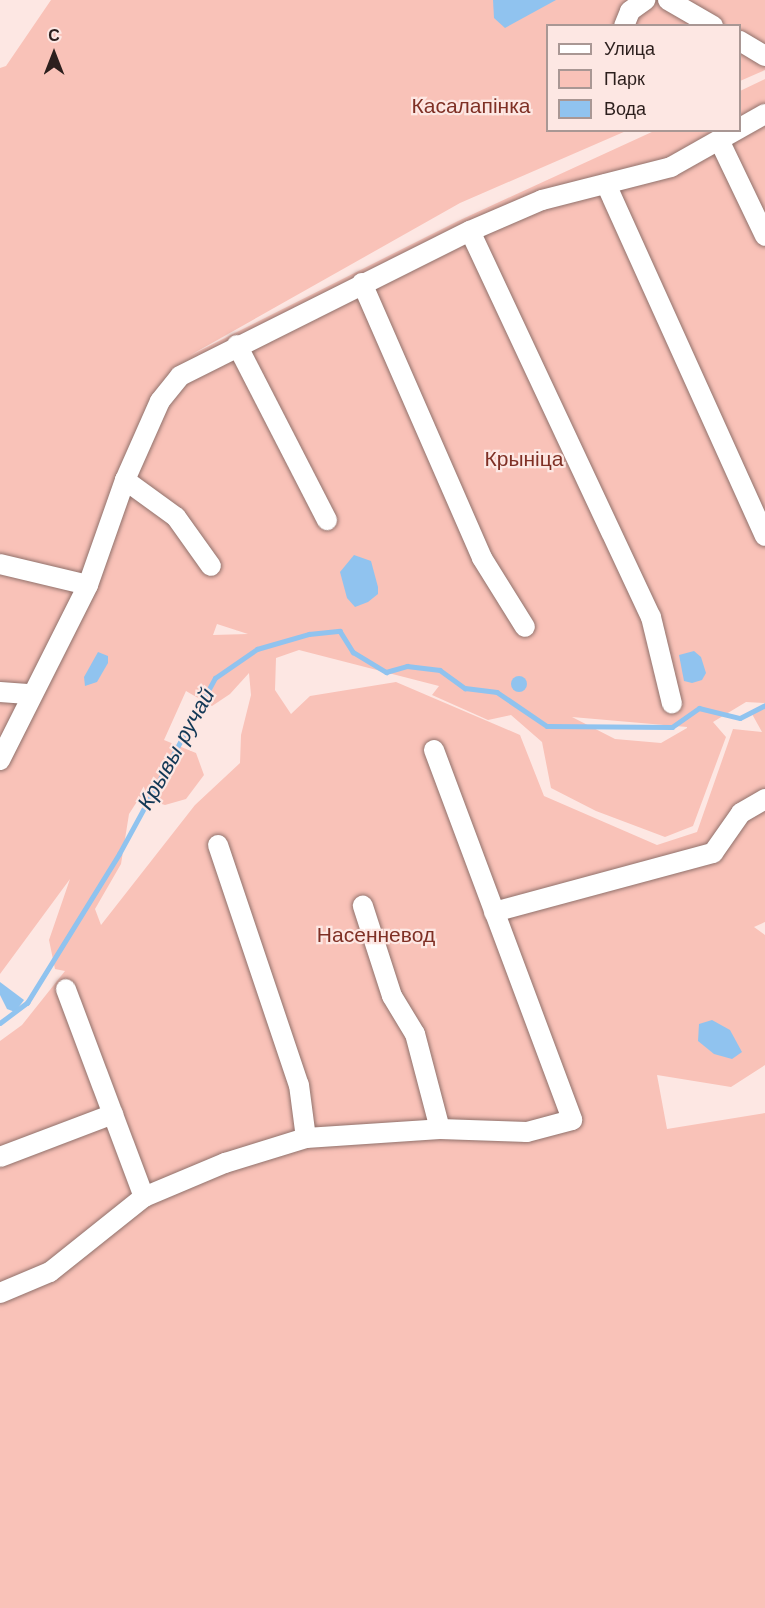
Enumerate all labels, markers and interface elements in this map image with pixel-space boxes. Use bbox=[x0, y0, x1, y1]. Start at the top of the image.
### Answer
north arrow bbox=[24, 24, 84, 84]
legend bbox=[546, 24, 741, 132]
text: С bbox=[48, 26, 60, 45]
text: Улица bbox=[604, 38, 655, 59]
text: Парк bbox=[604, 68, 645, 89]
park label: Касалапінка bbox=[412, 93, 530, 119]
text: Вода bbox=[604, 98, 646, 119]
park label: Крыніца bbox=[485, 446, 563, 472]
water label: Крывы ручай bbox=[132, 684, 220, 814]
park label: Насенневод bbox=[317, 922, 435, 948]

